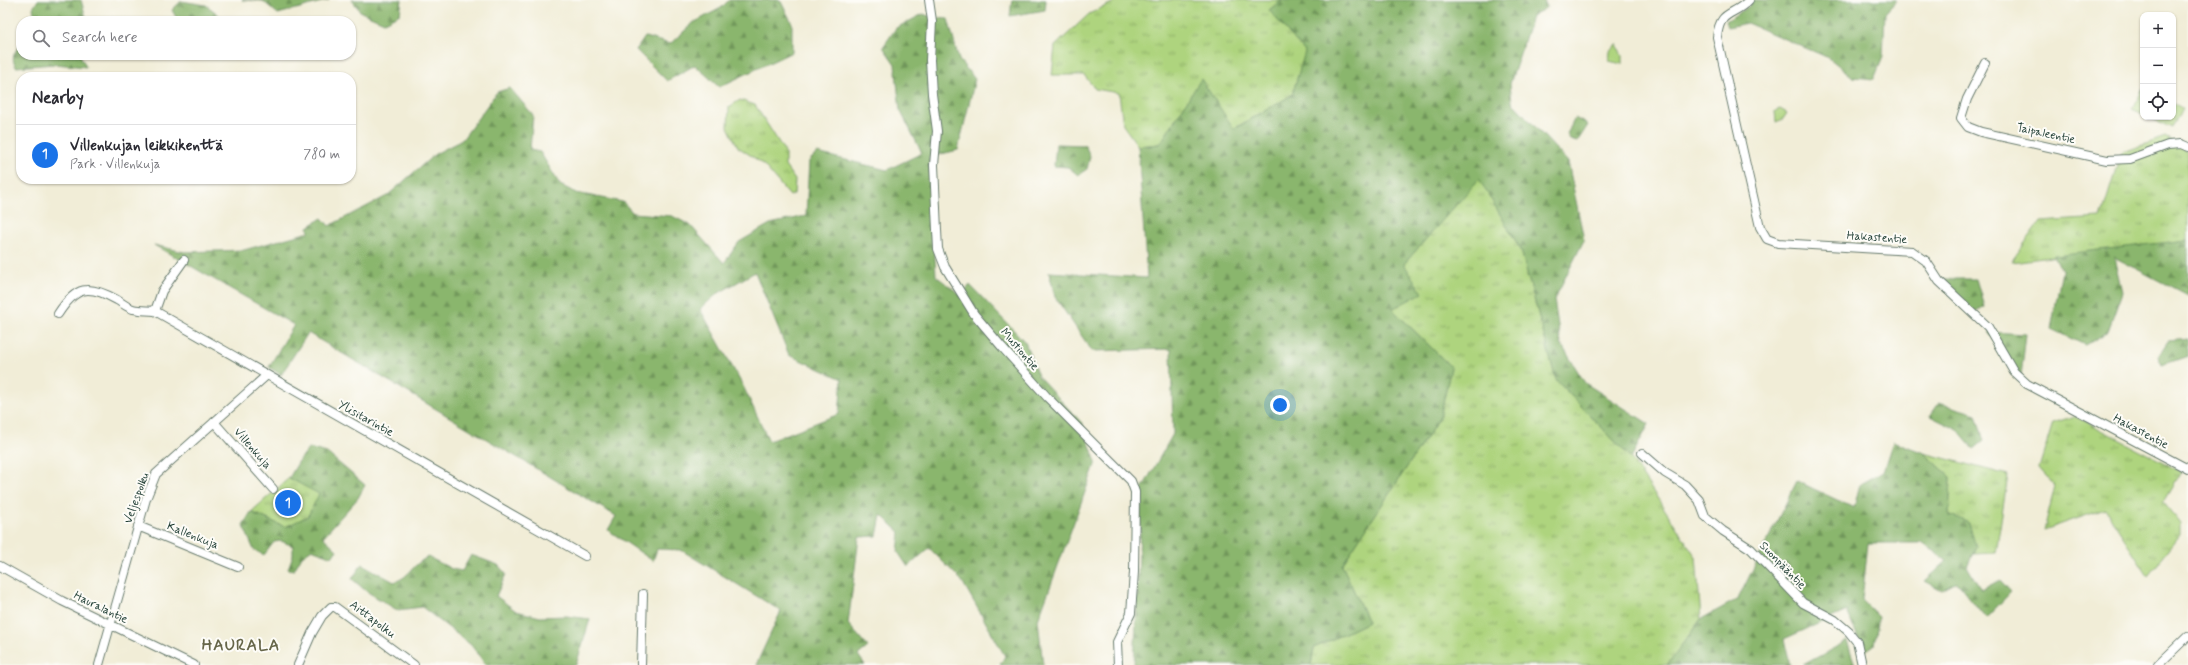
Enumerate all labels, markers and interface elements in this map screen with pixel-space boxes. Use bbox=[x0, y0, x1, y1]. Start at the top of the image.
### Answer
map controls bbox=[2140, 12, 2176, 120]
button: + bbox=[2140, 12, 2176, 48]
search box bbox=[16, 16, 356, 60]
icon: search bbox=[30, 27, 52, 49]
text: Search here bbox=[62, 28, 138, 48]
button: − bbox=[2140, 48, 2176, 84]
button: locate bbox=[2140, 84, 2176, 120]
text: Nearby bbox=[32, 87, 84, 109]
street label: Taipaleentie bbox=[2015, 120, 2077, 148]
text: Villenkujan leikkikenttä bbox=[70, 136, 223, 156]
text: 1 bbox=[42, 146, 48, 163]
text: 780 m bbox=[303, 146, 340, 163]
text: Park · Villenkuja bbox=[70, 156, 160, 173]
street label: Hakastentie bbox=[1846, 228, 1908, 248]
street label: Mustiontie bbox=[996, 325, 1042, 374]
your location bbox=[1270, 395, 1290, 415]
street label: Ylisitarintie bbox=[335, 397, 396, 441]
street label: Hakastentie bbox=[2110, 411, 2171, 453]
street label: Villenkuja bbox=[230, 424, 275, 473]
street label: Veljespolku bbox=[120, 470, 154, 526]
pin: 1 bbox=[275, 488, 301, 518]
street label: Kallenkuja bbox=[164, 518, 221, 554]
street label: Suonpääntie bbox=[1756, 538, 1809, 593]
street label: Hauralantie bbox=[71, 588, 130, 628]
street label: Aittapolku bbox=[346, 597, 399, 643]
district label: HAURALA bbox=[202, 635, 280, 656]

